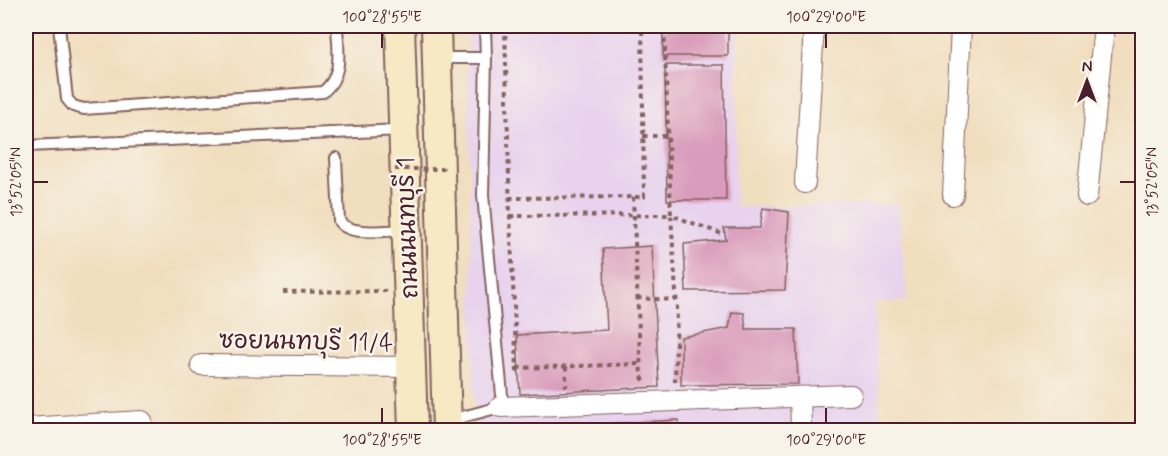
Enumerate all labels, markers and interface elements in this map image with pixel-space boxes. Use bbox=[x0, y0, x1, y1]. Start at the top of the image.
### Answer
text: 100°28'55"E bbox=[342, 8, 422, 28]
text: 100°29'00"E bbox=[786, 8, 866, 28]
north arrow bbox=[1057, 51, 1117, 111]
text: N bbox=[1082, 57, 1092, 78]
text: 13°52'05"N bbox=[7, 147, 27, 217]
text: 13°52'05"N bbox=[1143, 147, 1163, 217]
street label: ถนนนนทบุรี 1 bbox=[390, 157, 427, 299]
street label: ซอยนนทบุรี 11/4 bbox=[218, 324, 393, 361]
text: 100°28'55"E bbox=[342, 431, 422, 451]
text: 100°29'00"E bbox=[786, 431, 866, 451]

